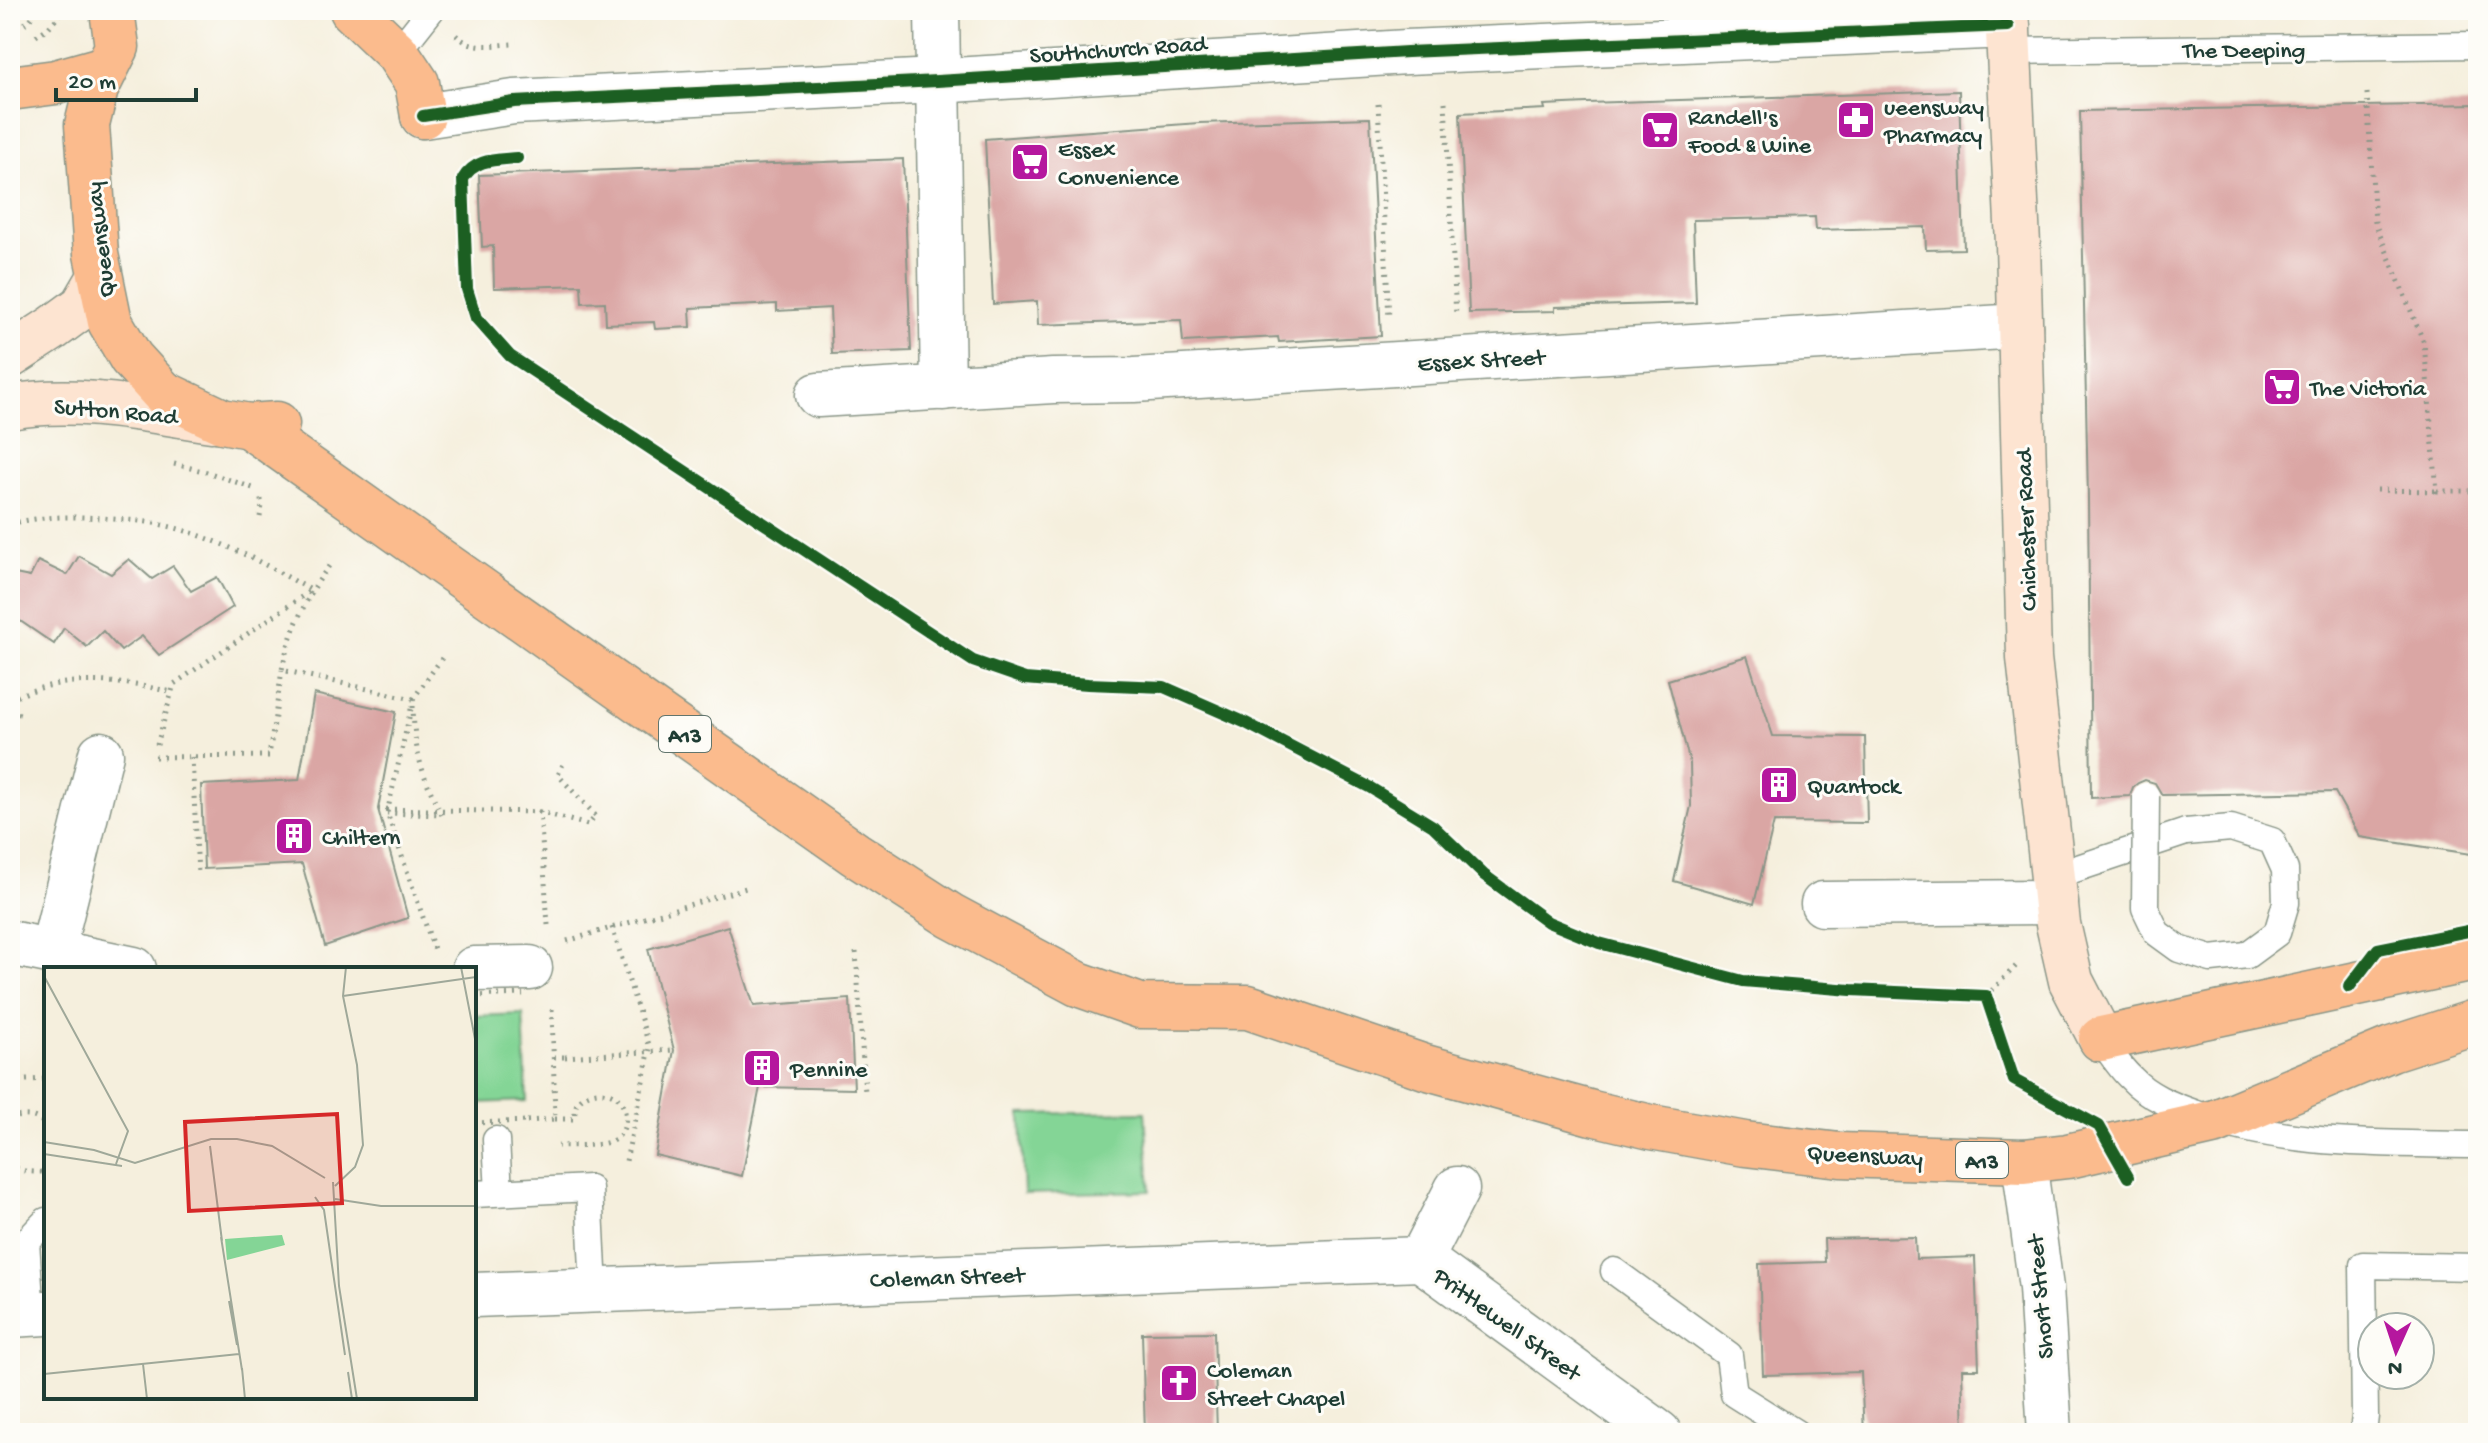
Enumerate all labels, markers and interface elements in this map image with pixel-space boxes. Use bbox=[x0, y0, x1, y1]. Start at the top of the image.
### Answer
street label: Southchurch Road bbox=[1029, 31, 1210, 72]
street label: The Deeping bbox=[2181, 38, 2305, 67]
scale bar bbox=[56, 52, 196, 102]
text: 20 m bbox=[68, 69, 116, 98]
place label: ueensway Pharmacy bbox=[1883, 95, 1984, 152]
pharmacy icon: ueensway Pharmacy bbox=[1835, 99, 1877, 141]
place label: Randell's Food & Wine bbox=[1687, 105, 1812, 162]
supermarket icon: Randell's Food & Wine bbox=[1639, 109, 1681, 151]
place label: Essex Convenience bbox=[1058, 137, 1179, 194]
supermarket icon: Essex Convenience bbox=[1009, 141, 1051, 183]
street label: Queensway bbox=[81, 180, 124, 299]
street label: Essex Street bbox=[1417, 345, 1548, 380]
supermarket icon: The Victoria bbox=[2261, 366, 2303, 408]
place label: The Victoria bbox=[2308, 376, 2427, 405]
street label: Sutton Road bbox=[53, 394, 181, 434]
street label: Chichester Road bbox=[2011, 446, 2046, 611]
road number: A13 bbox=[659, 716, 711, 752]
building icon: Quantock bbox=[1758, 764, 1800, 806]
place label: Quantock bbox=[1807, 774, 1903, 803]
building icon: Chiltern bbox=[273, 815, 315, 857]
place label: Chiltern bbox=[322, 825, 401, 854]
inset map bbox=[44, 967, 476, 1399]
building icon: Pennine bbox=[741, 1047, 783, 1089]
place label: Pennine bbox=[789, 1057, 868, 1086]
street label: Queensway bbox=[1806, 1140, 1924, 1175]
road number: A13 bbox=[1956, 1142, 2008, 1178]
street label: Short Street bbox=[2022, 1231, 2062, 1360]
street label: Coleman Street bbox=[869, 1262, 1027, 1297]
street label: Prittlewell Street bbox=[1426, 1262, 1587, 1390]
north arrow bbox=[2356, 1311, 2436, 1391]
text: N bbox=[2387, 1354, 2403, 1380]
place label: Coleman Street Chapel bbox=[1207, 1358, 1345, 1415]
church icon: Coleman Street Chapel bbox=[1158, 1362, 1200, 1404]

